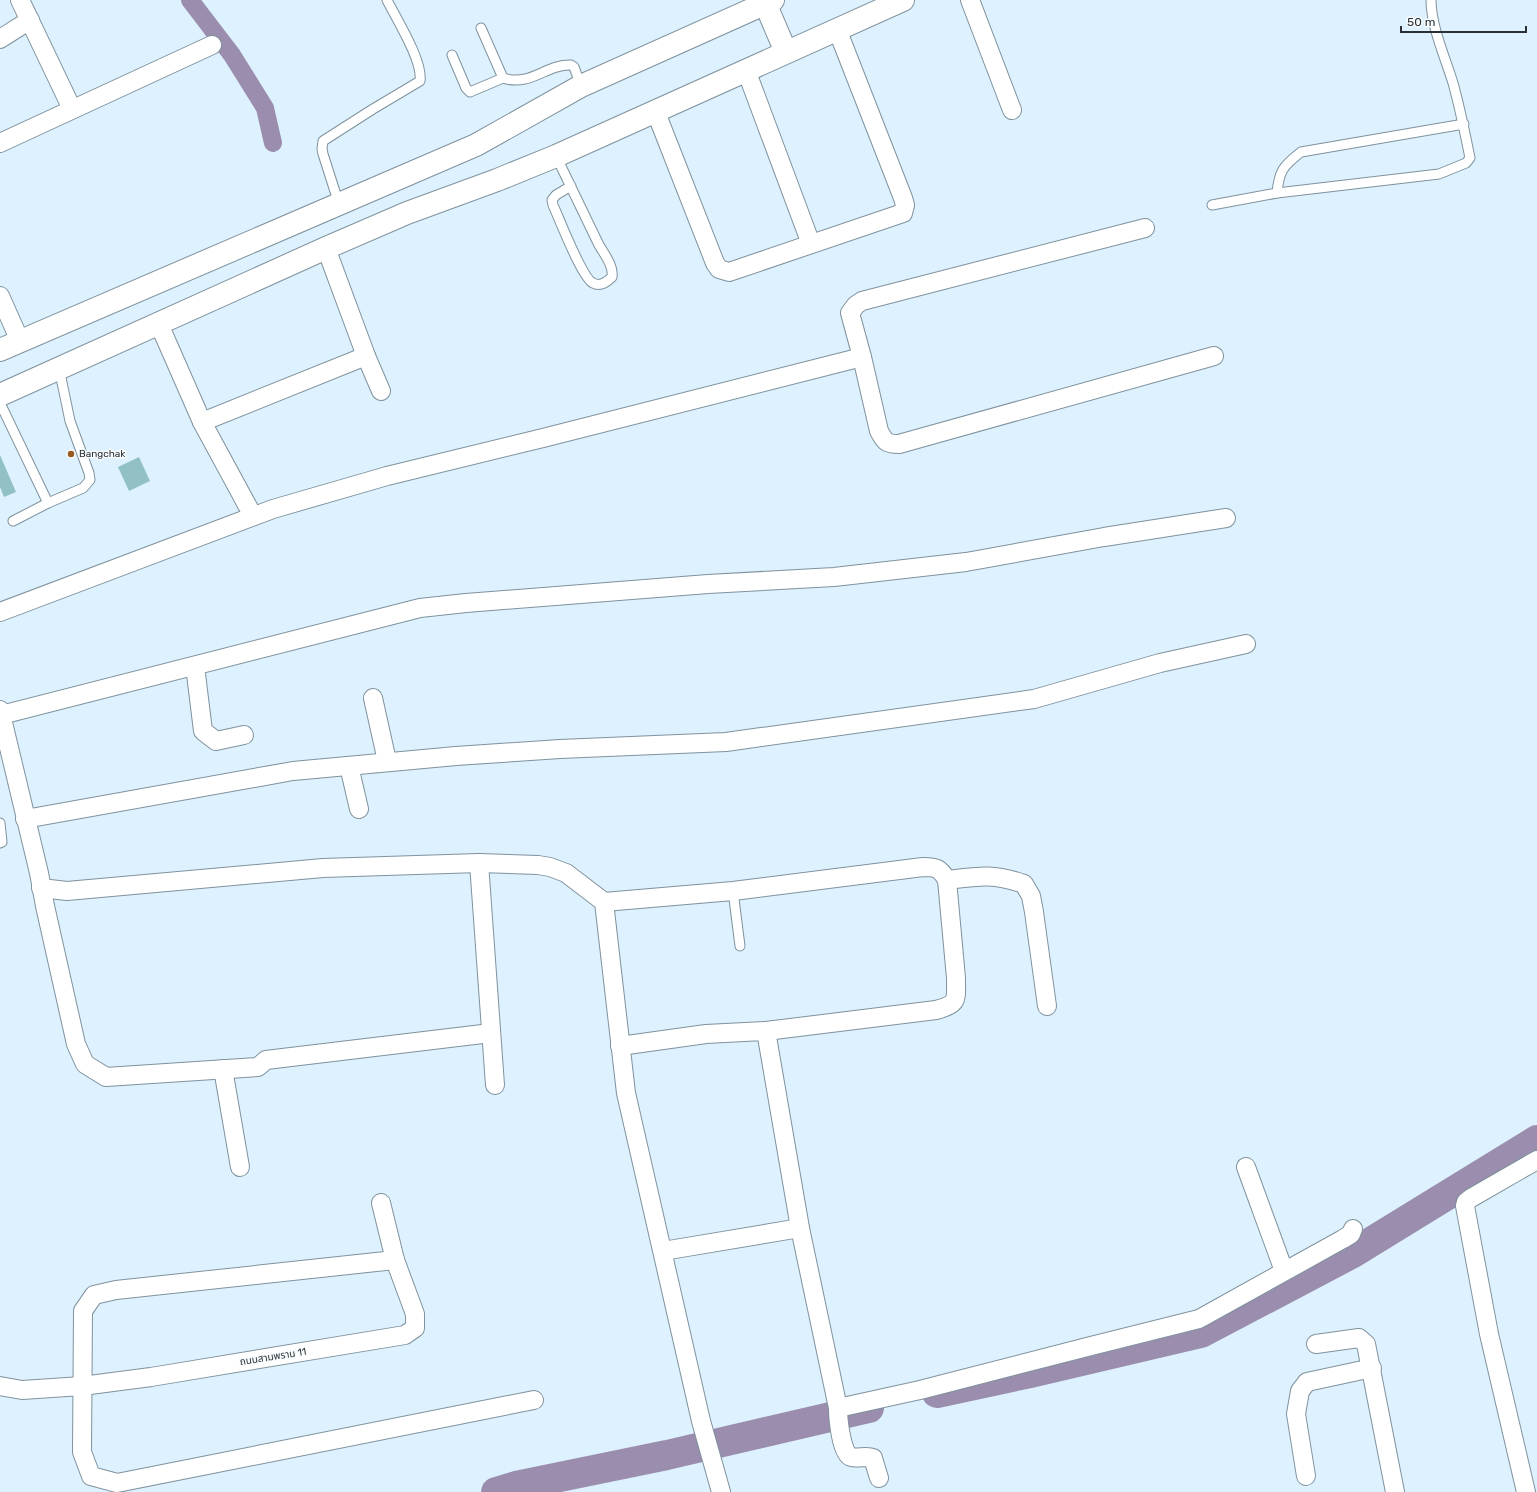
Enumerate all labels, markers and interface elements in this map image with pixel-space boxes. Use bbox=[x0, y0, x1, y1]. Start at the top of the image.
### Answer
scale bar bbox=[1401, 8, 1526, 34]
text: 50 m bbox=[1407, 15, 1435, 29]
place label: Bangchak bbox=[79, 448, 126, 460]
marker: Bangchak bbox=[66, 449, 76, 459]
street label: ถนนสามพราน 11 bbox=[239, 1346, 307, 1368]

